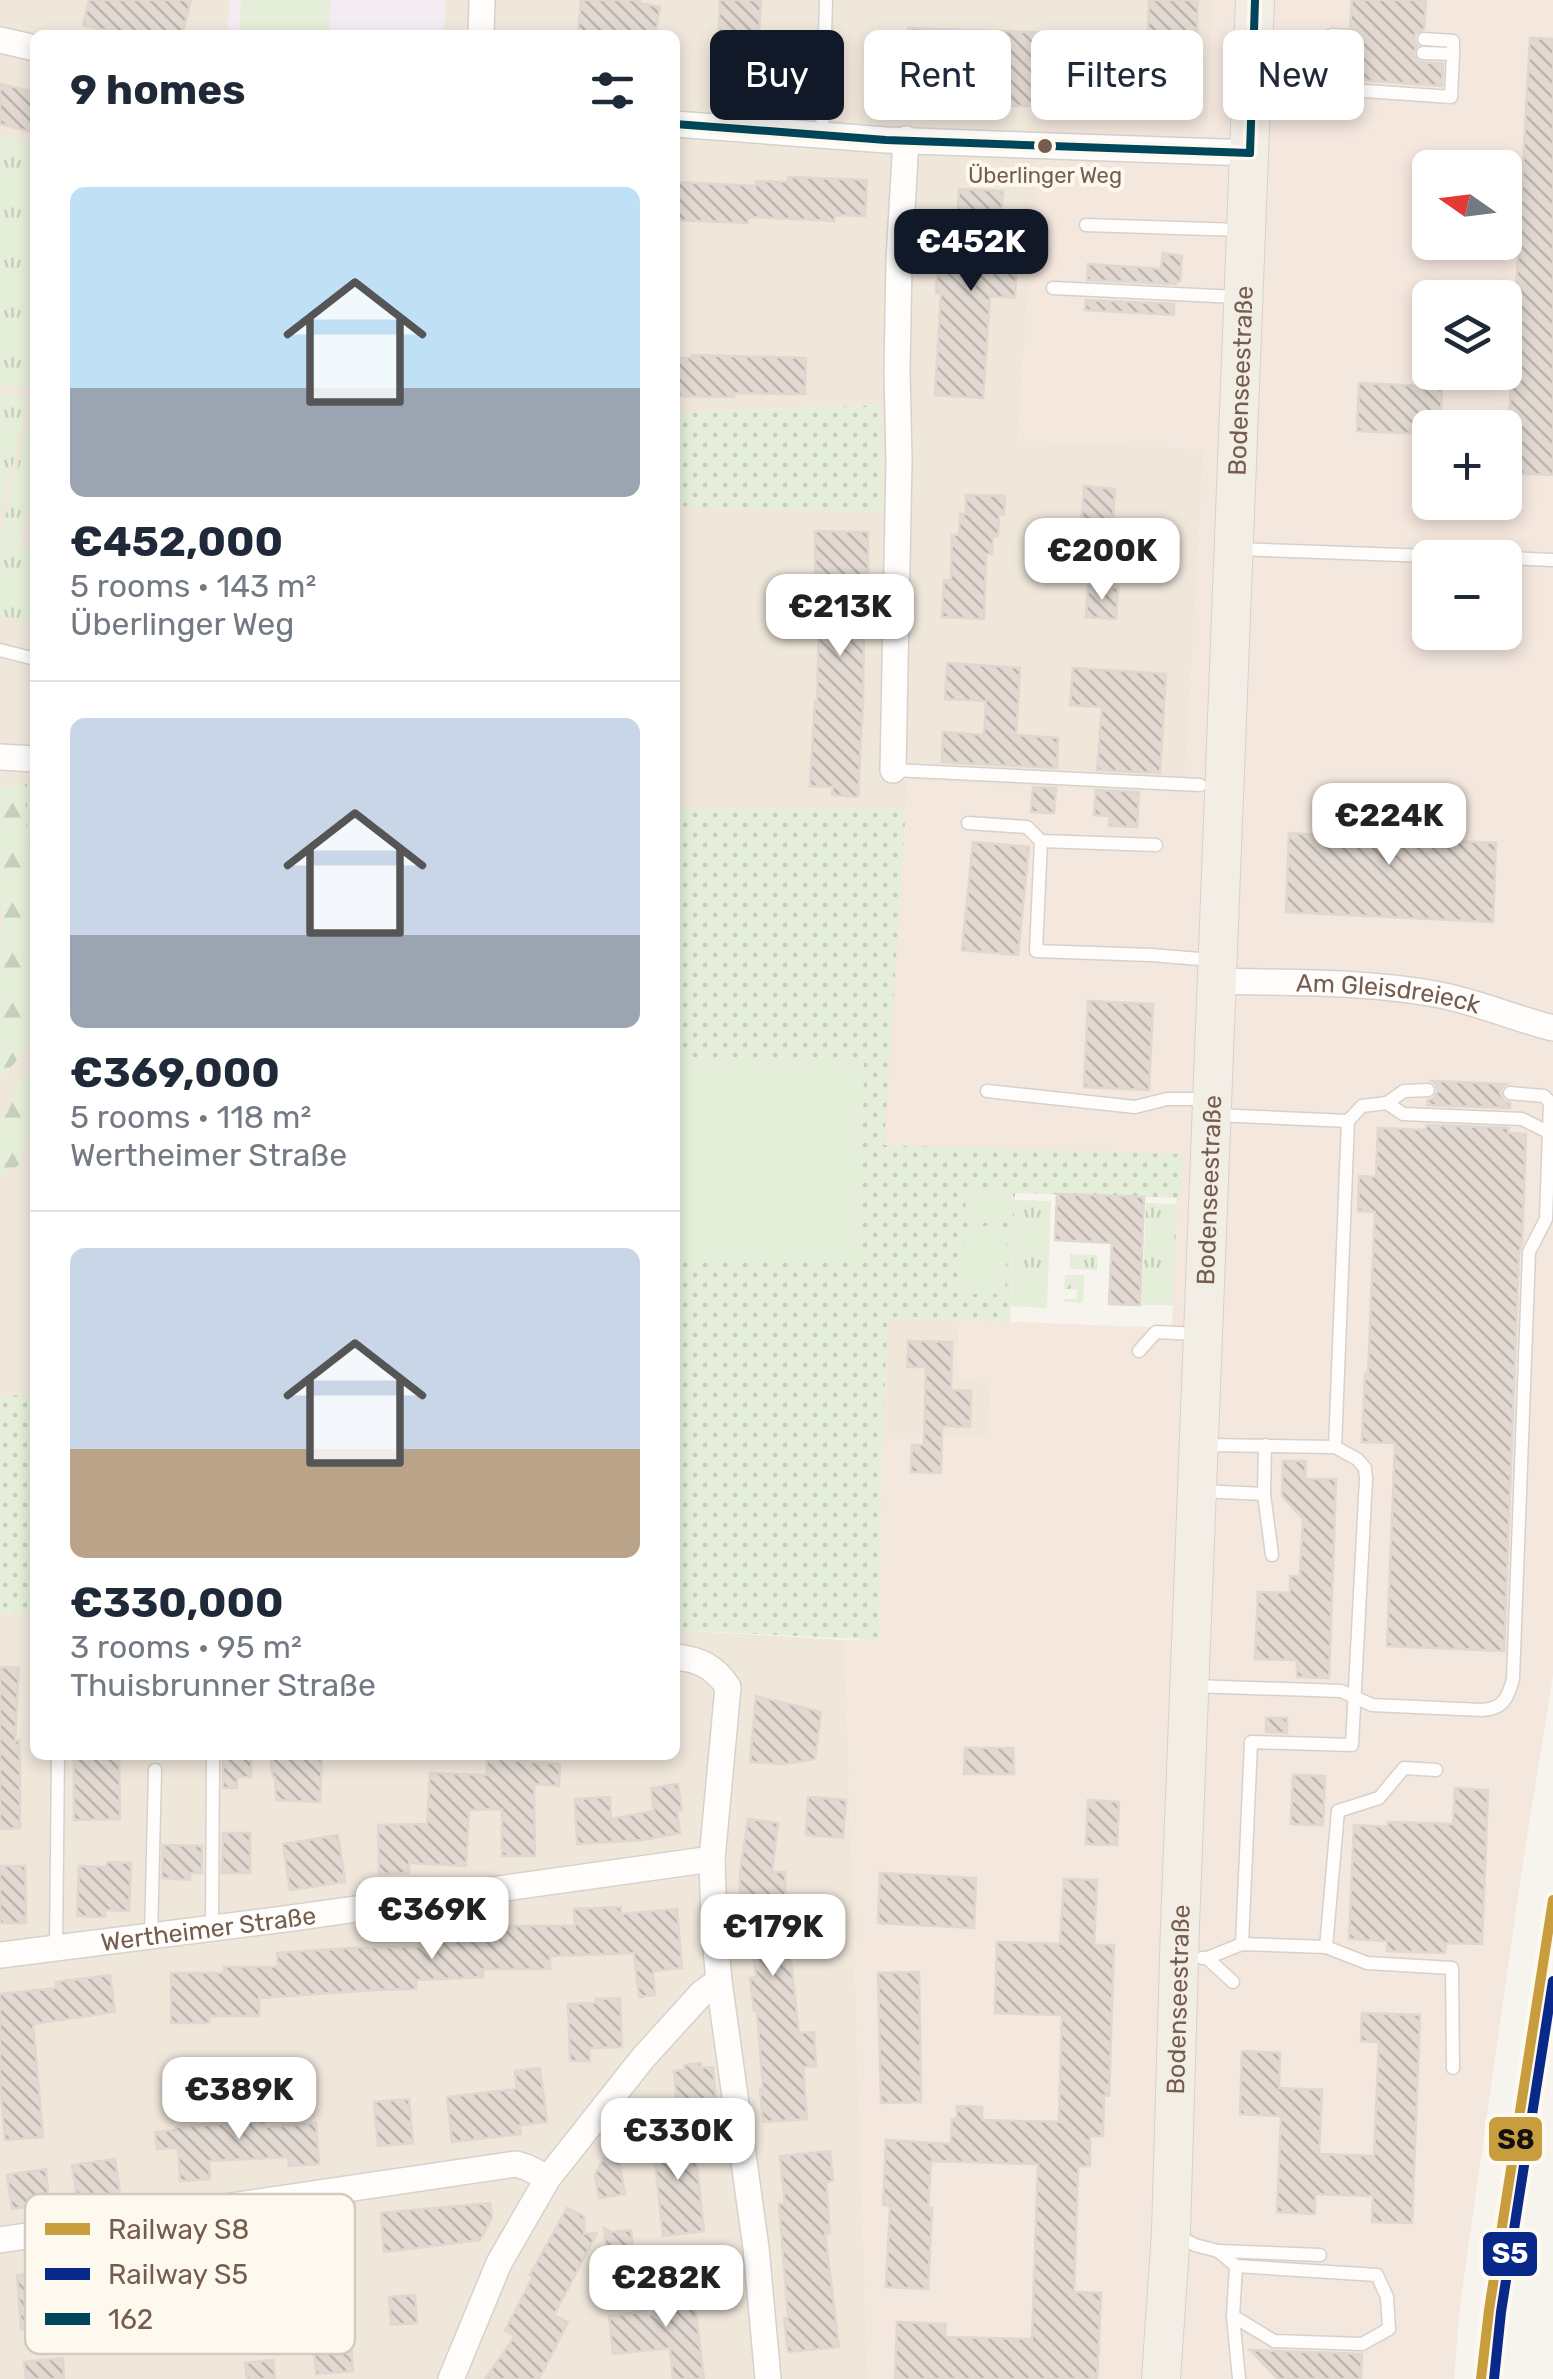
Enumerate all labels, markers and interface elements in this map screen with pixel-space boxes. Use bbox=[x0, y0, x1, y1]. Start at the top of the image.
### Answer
chip: Buy bbox=[710, 30, 844, 120]
chip: Rent bbox=[864, 30, 1011, 120]
chip: Filters bbox=[1031, 30, 1203, 120]
chip: New bbox=[1223, 30, 1364, 120]
icon: filters bbox=[585, 63, 640, 118]
text: 9 homes bbox=[70, 65, 245, 115]
marker: Überlinger Weg bbox=[1035, 136, 1055, 156]
north arrow bbox=[1412, 150, 1522, 260]
map controls bbox=[1412, 150, 1522, 650]
place label: Überlinger Weg bbox=[968, 162, 1122, 189]
pin: €452K bbox=[901, 209, 1041, 294]
text: €452K bbox=[916, 222, 1026, 260]
icon: home bbox=[265, 252, 445, 432]
button: layers bbox=[1412, 280, 1522, 390]
street label: Bodenseestraße bbox=[1222, 285, 1259, 476]
button: + bbox=[1412, 410, 1522, 520]
text: €452,000 bbox=[70, 517, 283, 567]
pin: €200K bbox=[1032, 518, 1172, 603]
text: €200K bbox=[1047, 531, 1157, 569]
button: − bbox=[1412, 540, 1522, 650]
text: 5 rooms · 143 m² bbox=[70, 567, 316, 605]
pin: €213K bbox=[770, 574, 910, 659]
text: €213K bbox=[788, 587, 892, 625]
text: Überlinger Weg bbox=[70, 605, 294, 643]
icon: home bbox=[265, 783, 445, 963]
pin: €224K bbox=[1319, 783, 1459, 868]
text: €224K bbox=[1334, 796, 1444, 834]
street label: Am Gleisdreieck bbox=[1296, 968, 1484, 1020]
text: €369,000 bbox=[70, 1048, 280, 1098]
street label: Bodenseestraße bbox=[1191, 1094, 1227, 1286]
text: 5 rooms · 118 m² bbox=[70, 1098, 311, 1136]
text: Wertheimer Straße bbox=[70, 1136, 347, 1174]
icon: home bbox=[265, 1313, 445, 1493]
text: €330,000 bbox=[70, 1578, 284, 1628]
text: 3 rooms · 95 m² bbox=[70, 1628, 302, 1666]
text: Thuisbrunner Straße bbox=[70, 1666, 376, 1704]
pin: €369K bbox=[362, 1877, 502, 1962]
text: €369K bbox=[378, 1890, 486, 1928]
pin: €179K bbox=[703, 1894, 843, 1979]
street label: Wertheimer Straße bbox=[99, 1901, 318, 1957]
street label: Bodenseestraße bbox=[1161, 1904, 1196, 2095]
text: €179K bbox=[722, 1907, 824, 1945]
pin: €389K bbox=[169, 2057, 309, 2142]
text: €389K bbox=[184, 2070, 294, 2108]
pin: €330K bbox=[608, 2098, 748, 2183]
text: €330K bbox=[623, 2111, 733, 2149]
line badge: S8 bbox=[1487, 2115, 1544, 2163]
text: S8 bbox=[1497, 2123, 1535, 2156]
legend bbox=[25, 2194, 355, 2354]
text: Railway S8 bbox=[108, 2213, 249, 2246]
line badge: S5 bbox=[1481, 2230, 1539, 2278]
text: S5 bbox=[1492, 2237, 1528, 2270]
pin: €282K bbox=[596, 2245, 736, 2330]
text: Railway S5 bbox=[108, 2258, 248, 2291]
text: €282K bbox=[611, 2258, 721, 2296]
text: 162 bbox=[108, 2303, 153, 2336]

